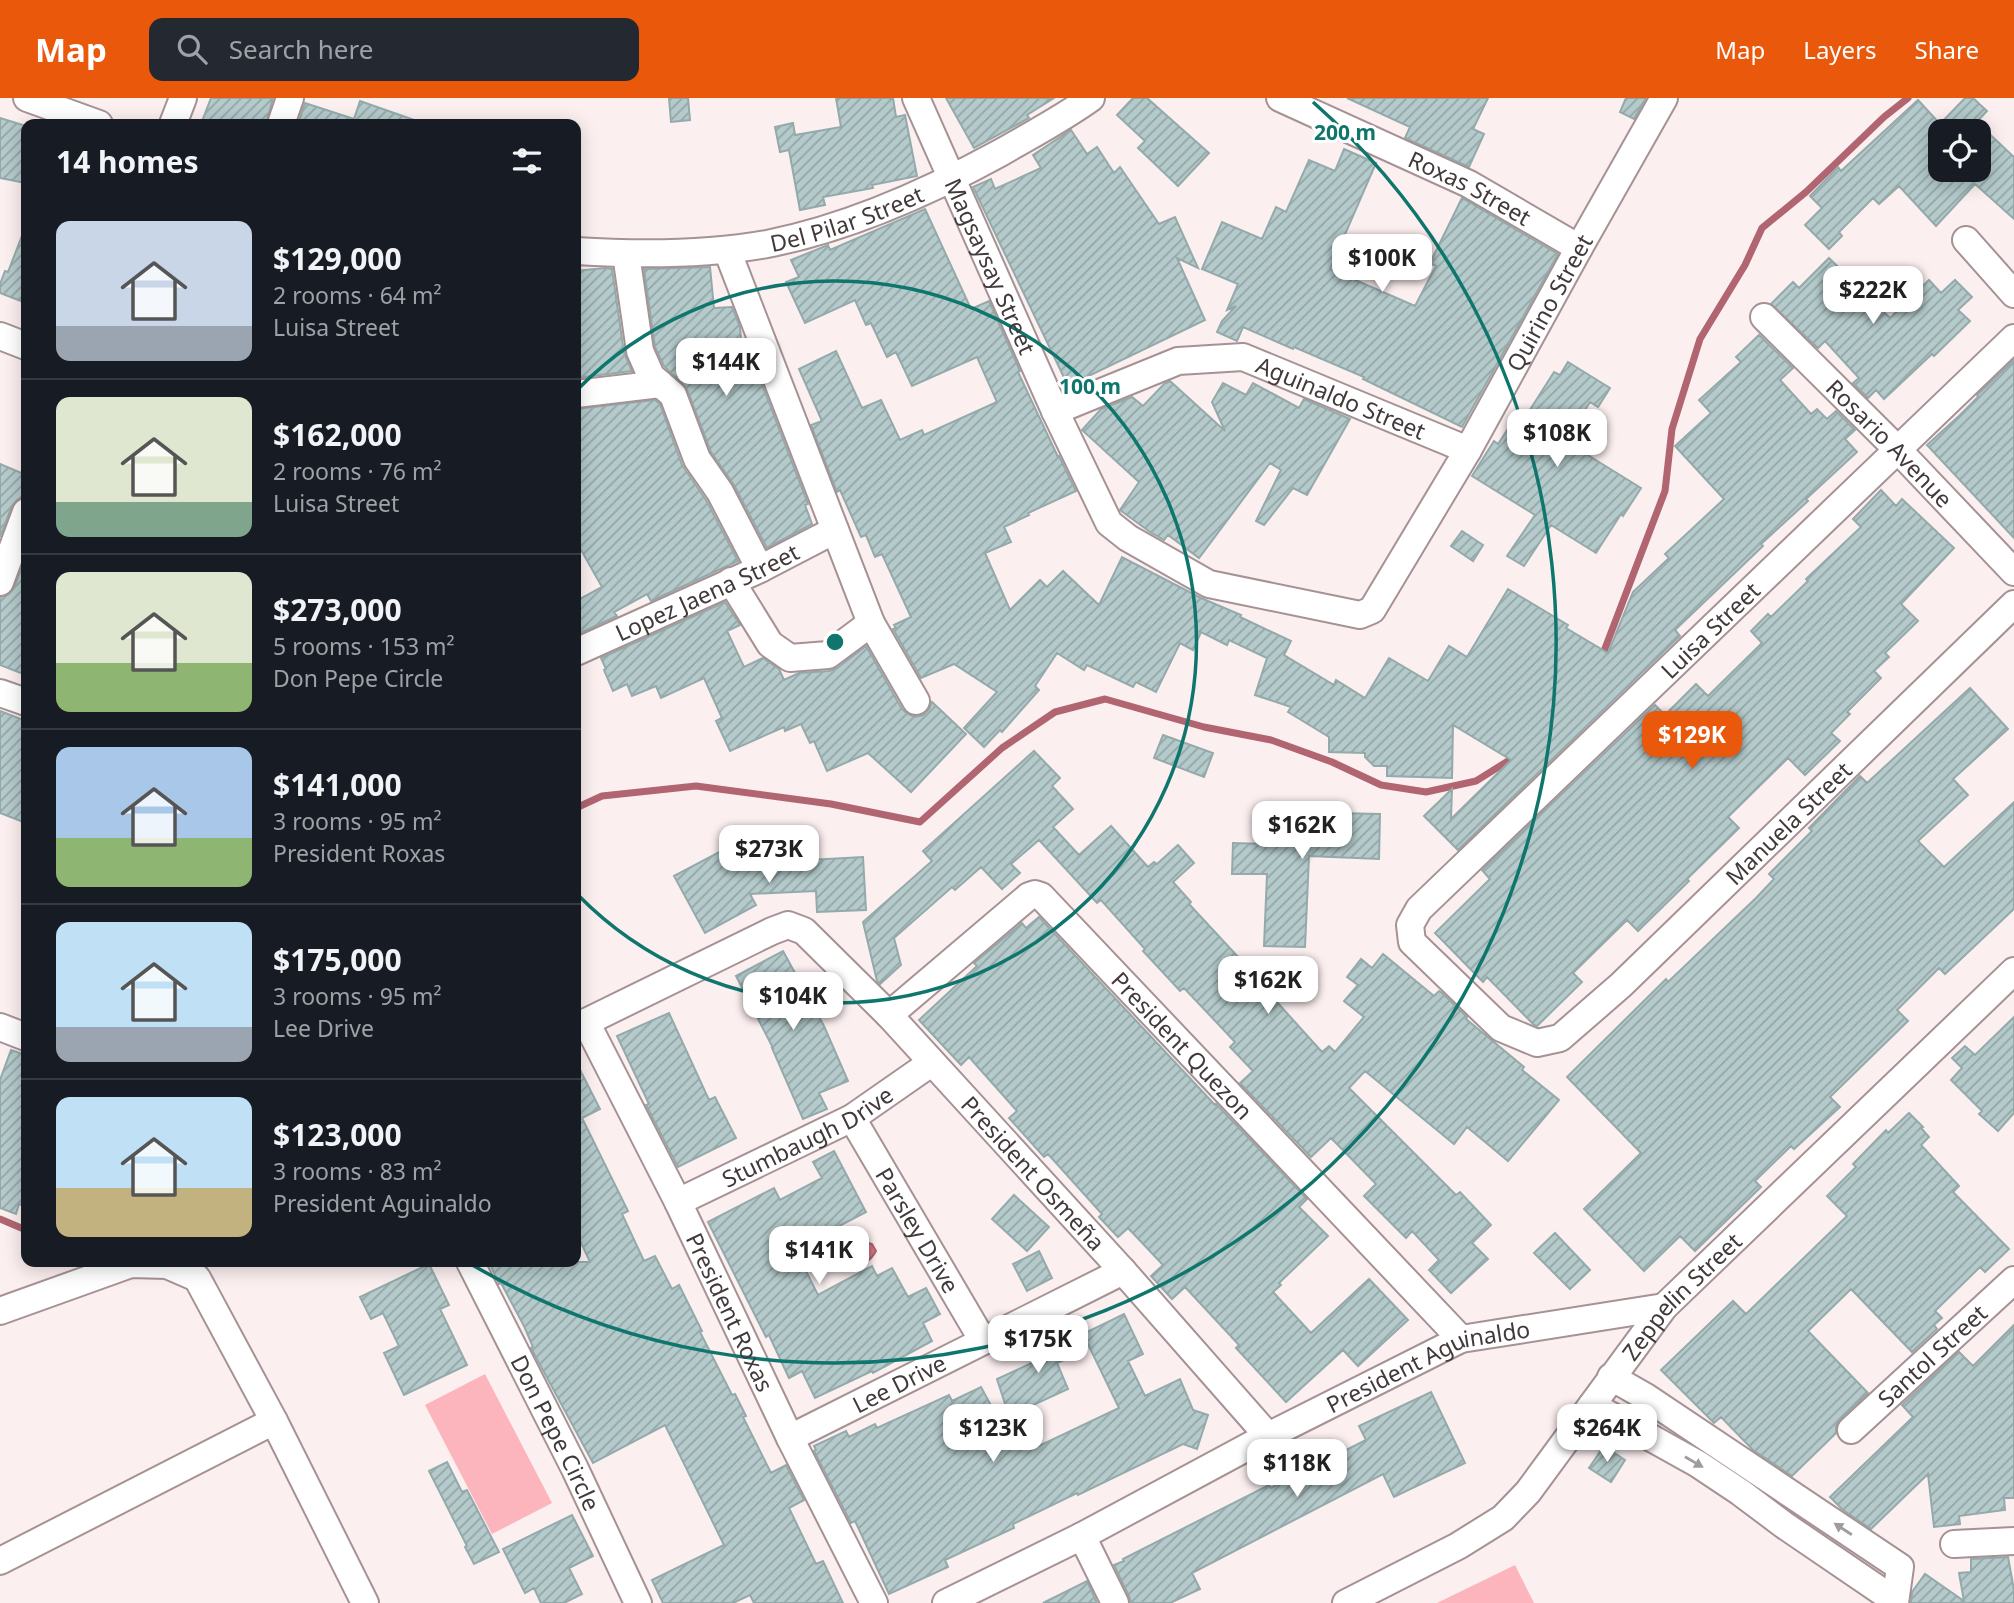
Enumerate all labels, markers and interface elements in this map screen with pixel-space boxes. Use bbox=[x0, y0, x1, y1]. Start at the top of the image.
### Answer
search box bbox=[149, 18, 639, 81]
text: Map bbox=[35, 27, 107, 72]
icon: search bbox=[173, 30, 211, 68]
text: Search here bbox=[229, 31, 373, 67]
text: Map bbox=[1715, 33, 1765, 66]
text: Layers bbox=[1803, 33, 1877, 66]
text: Share bbox=[1915, 33, 1979, 66]
text: 200 m bbox=[1314, 118, 1376, 146]
map controls bbox=[1928, 119, 1991, 182]
button: locate bbox=[1928, 119, 1991, 182]
text: 14 homes bbox=[56, 141, 199, 182]
icon: filters bbox=[508, 142, 546, 180]
street label: Roxas Street bbox=[1403, 143, 1537, 233]
street label: Magsaysay Street bbox=[938, 173, 1044, 359]
street label: Del Pilar Street bbox=[767, 178, 928, 259]
street label: Quirino Street bbox=[1498, 228, 1600, 377]
pin: $100K bbox=[1333, 234, 1431, 294]
text: $129,000 bbox=[273, 238, 402, 279]
text: $100K bbox=[1348, 241, 1416, 273]
icon: home bbox=[112, 249, 196, 333]
pin: $222K bbox=[1824, 266, 1922, 326]
text: $222K bbox=[1839, 273, 1907, 305]
text: 2 rooms · 64 m² bbox=[273, 279, 442, 311]
text: Luisa Street bbox=[273, 311, 399, 343]
pin: $144K bbox=[677, 338, 775, 398]
text: $144K bbox=[692, 345, 760, 377]
street label: Aguinaldo Street bbox=[1252, 348, 1431, 447]
text: 100 m bbox=[1059, 372, 1121, 400]
street label: Rosario Avenue bbox=[1819, 372, 1960, 514]
pin: $108K bbox=[1508, 410, 1606, 469]
text: $162,000 bbox=[273, 414, 402, 455]
text: $108K bbox=[1523, 416, 1591, 448]
icon: home bbox=[112, 425, 196, 509]
text: 2 rooms · 76 m² bbox=[273, 455, 442, 487]
text: Luisa Street bbox=[273, 487, 399, 519]
street label: Lopez Jaena Street bbox=[610, 536, 804, 648]
street label: Luisa Street bbox=[1653, 575, 1767, 685]
text: $273,000 bbox=[273, 589, 402, 630]
icon: home bbox=[112, 600, 196, 684]
text: 5 rooms · 153 m² bbox=[273, 630, 455, 662]
centre of rings bbox=[823, 630, 847, 654]
text: Don Pepe Circle bbox=[273, 662, 443, 694]
pin: $129K bbox=[1643, 712, 1741, 771]
text: $129K bbox=[1658, 718, 1726, 750]
street label: Manuela Street bbox=[1718, 754, 1858, 892]
text: $141,000 bbox=[273, 764, 402, 805]
icon: home bbox=[112, 775, 196, 859]
pin: $162K bbox=[1253, 802, 1351, 861]
text: 3 rooms · 95 m² bbox=[273, 805, 442, 837]
text: $162K bbox=[1268, 808, 1336, 840]
pin: $273K bbox=[720, 826, 818, 885]
text: $273K bbox=[735, 832, 803, 864]
text: President Roxas bbox=[273, 837, 445, 869]
text: $175,000 bbox=[273, 939, 402, 980]
icon: home bbox=[112, 950, 196, 1034]
pin: $162K bbox=[1219, 956, 1317, 1016]
text: $162K bbox=[1234, 963, 1302, 995]
street label: President Quezon bbox=[1105, 964, 1260, 1126]
pin: $104K bbox=[744, 972, 842, 1032]
text: $104K bbox=[759, 979, 827, 1011]
text: 3 rooms · 95 m² bbox=[273, 980, 442, 1012]
text: Lee Drive bbox=[273, 1012, 374, 1044]
street label: Stumbaugh Drive bbox=[716, 1078, 899, 1195]
street label: President Osmeña bbox=[954, 1089, 1112, 1257]
text: $123,000 bbox=[273, 1114, 402, 1155]
icon: home bbox=[112, 1125, 196, 1209]
text: 3 rooms · 83 m² bbox=[273, 1155, 442, 1187]
street label: Parsley Drive bbox=[868, 1161, 967, 1299]
text: President Aguinaldo bbox=[273, 1187, 492, 1219]
street label: Zeppelin Street bbox=[1614, 1225, 1748, 1367]
pin: $141K bbox=[770, 1226, 868, 1286]
street label: President Roxas bbox=[679, 1227, 782, 1397]
text: $141K bbox=[785, 1233, 853, 1265]
street label: Santol Street bbox=[1870, 1297, 1994, 1414]
street label: President Aguinaldo bbox=[1321, 1312, 1532, 1420]
pin: $175K bbox=[989, 1316, 1087, 1375]
text: $175K bbox=[1004, 1322, 1072, 1354]
street label: Lee Drive bbox=[847, 1346, 951, 1420]
street label: Don Pepe Circle bbox=[504, 1349, 608, 1516]
pin: $123K bbox=[944, 1404, 1042, 1464]
pin: $264K bbox=[1558, 1404, 1656, 1464]
text: $123K bbox=[959, 1411, 1027, 1443]
text: $264K bbox=[1573, 1411, 1641, 1443]
pin: $118K bbox=[1248, 1440, 1346, 1499]
text: $118K bbox=[1263, 1446, 1331, 1478]
one-way arrow bbox=[1685, 1456, 1704, 1468]
one-way arrow bbox=[1833, 1523, 1853, 1536]

